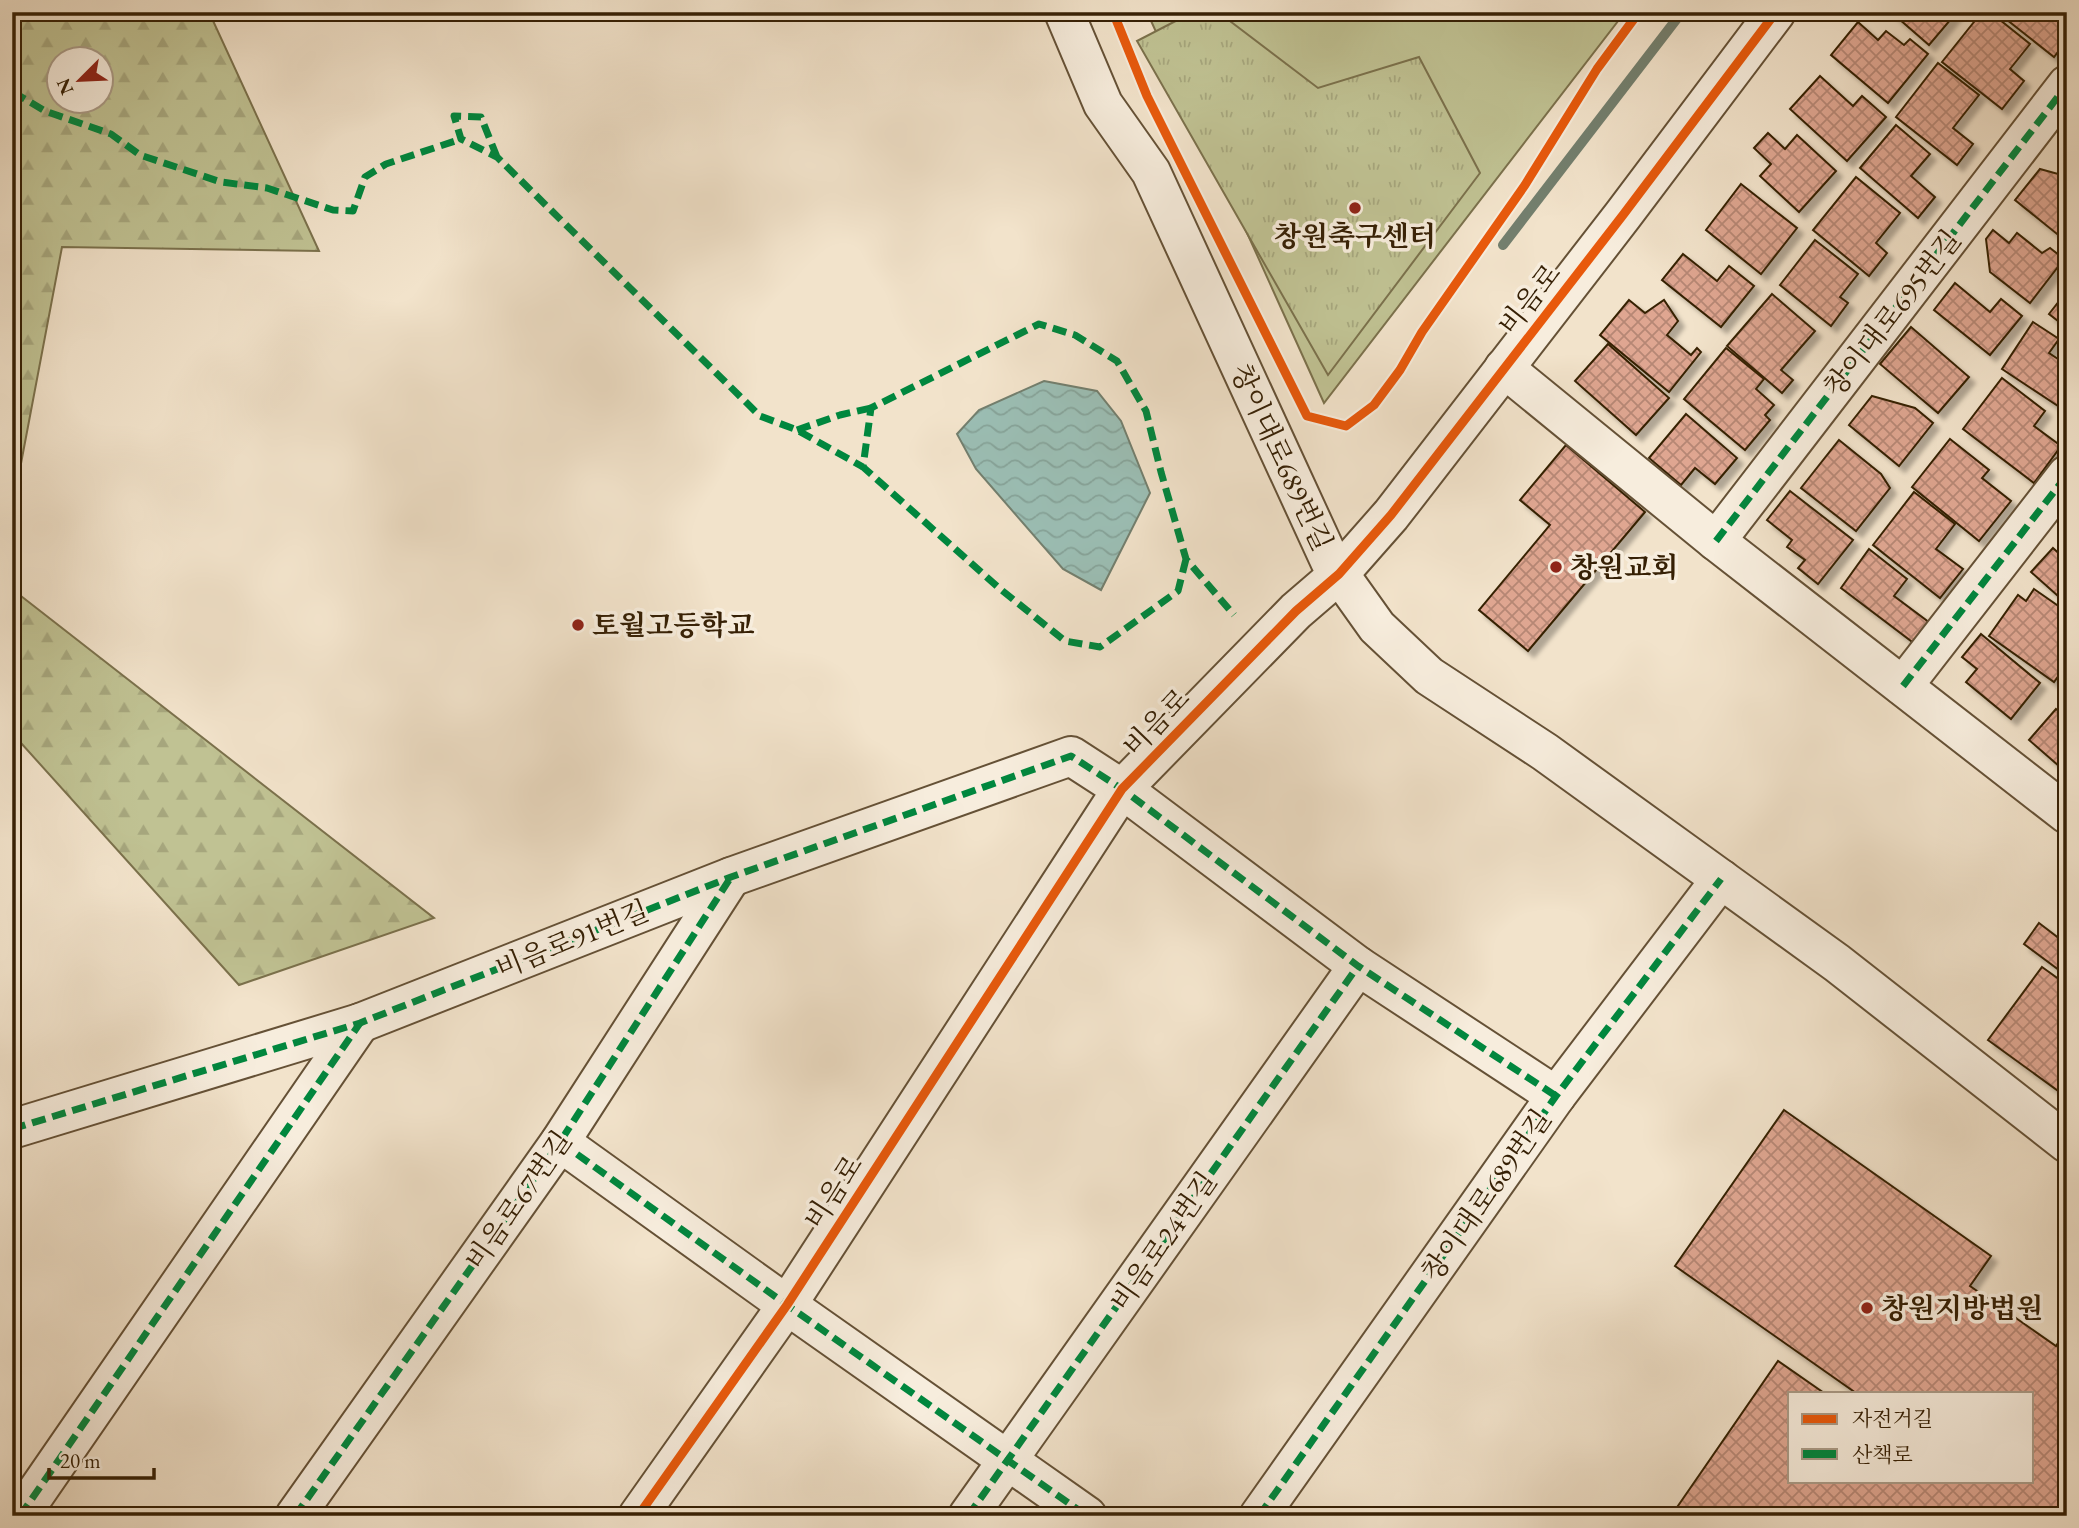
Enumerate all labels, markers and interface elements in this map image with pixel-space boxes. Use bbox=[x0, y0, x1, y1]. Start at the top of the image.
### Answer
north arrow bbox=[46, 46, 116, 116]
text: N bbox=[50, 74, 79, 99]
marker: 창원축구센터 bbox=[1347, 200, 1363, 216]
place label: 창원축구센터 bbox=[1274, 218, 1436, 254]
street label: 창이대로695번길 bbox=[1815, 222, 1969, 404]
street label: 비음로 bbox=[1490, 256, 1568, 342]
street label: 창이대로689번길 bbox=[1223, 358, 1341, 556]
place label: 창원교회 bbox=[1570, 549, 1678, 585]
marker: 창원교회 bbox=[1548, 559, 1564, 575]
place label: 토월고등학교 bbox=[592, 607, 754, 643]
marker: 토월고등학교 bbox=[570, 617, 586, 633]
street label: 비음로 bbox=[1115, 680, 1197, 764]
street label: 비음로91번길 bbox=[490, 892, 654, 986]
street label: 창이대로689번길 bbox=[1413, 1102, 1559, 1288]
street label: 비음로67번길 bbox=[457, 1123, 579, 1277]
street label: 비음로 bbox=[796, 1148, 870, 1236]
street label: 비음로24번길 bbox=[1102, 1164, 1224, 1318]
place label: 창원지방법원 bbox=[1881, 1290, 2043, 1326]
marker: 창원지방법원 bbox=[1859, 1300, 1875, 1316]
legend bbox=[1788, 1392, 2034, 1482]
text: 자전거길 bbox=[1852, 1405, 1933, 1432]
scale bar bbox=[49, 1437, 154, 1481]
text: 산책로 bbox=[1852, 1441, 1913, 1468]
text: 20 m bbox=[60, 1447, 101, 1474]

